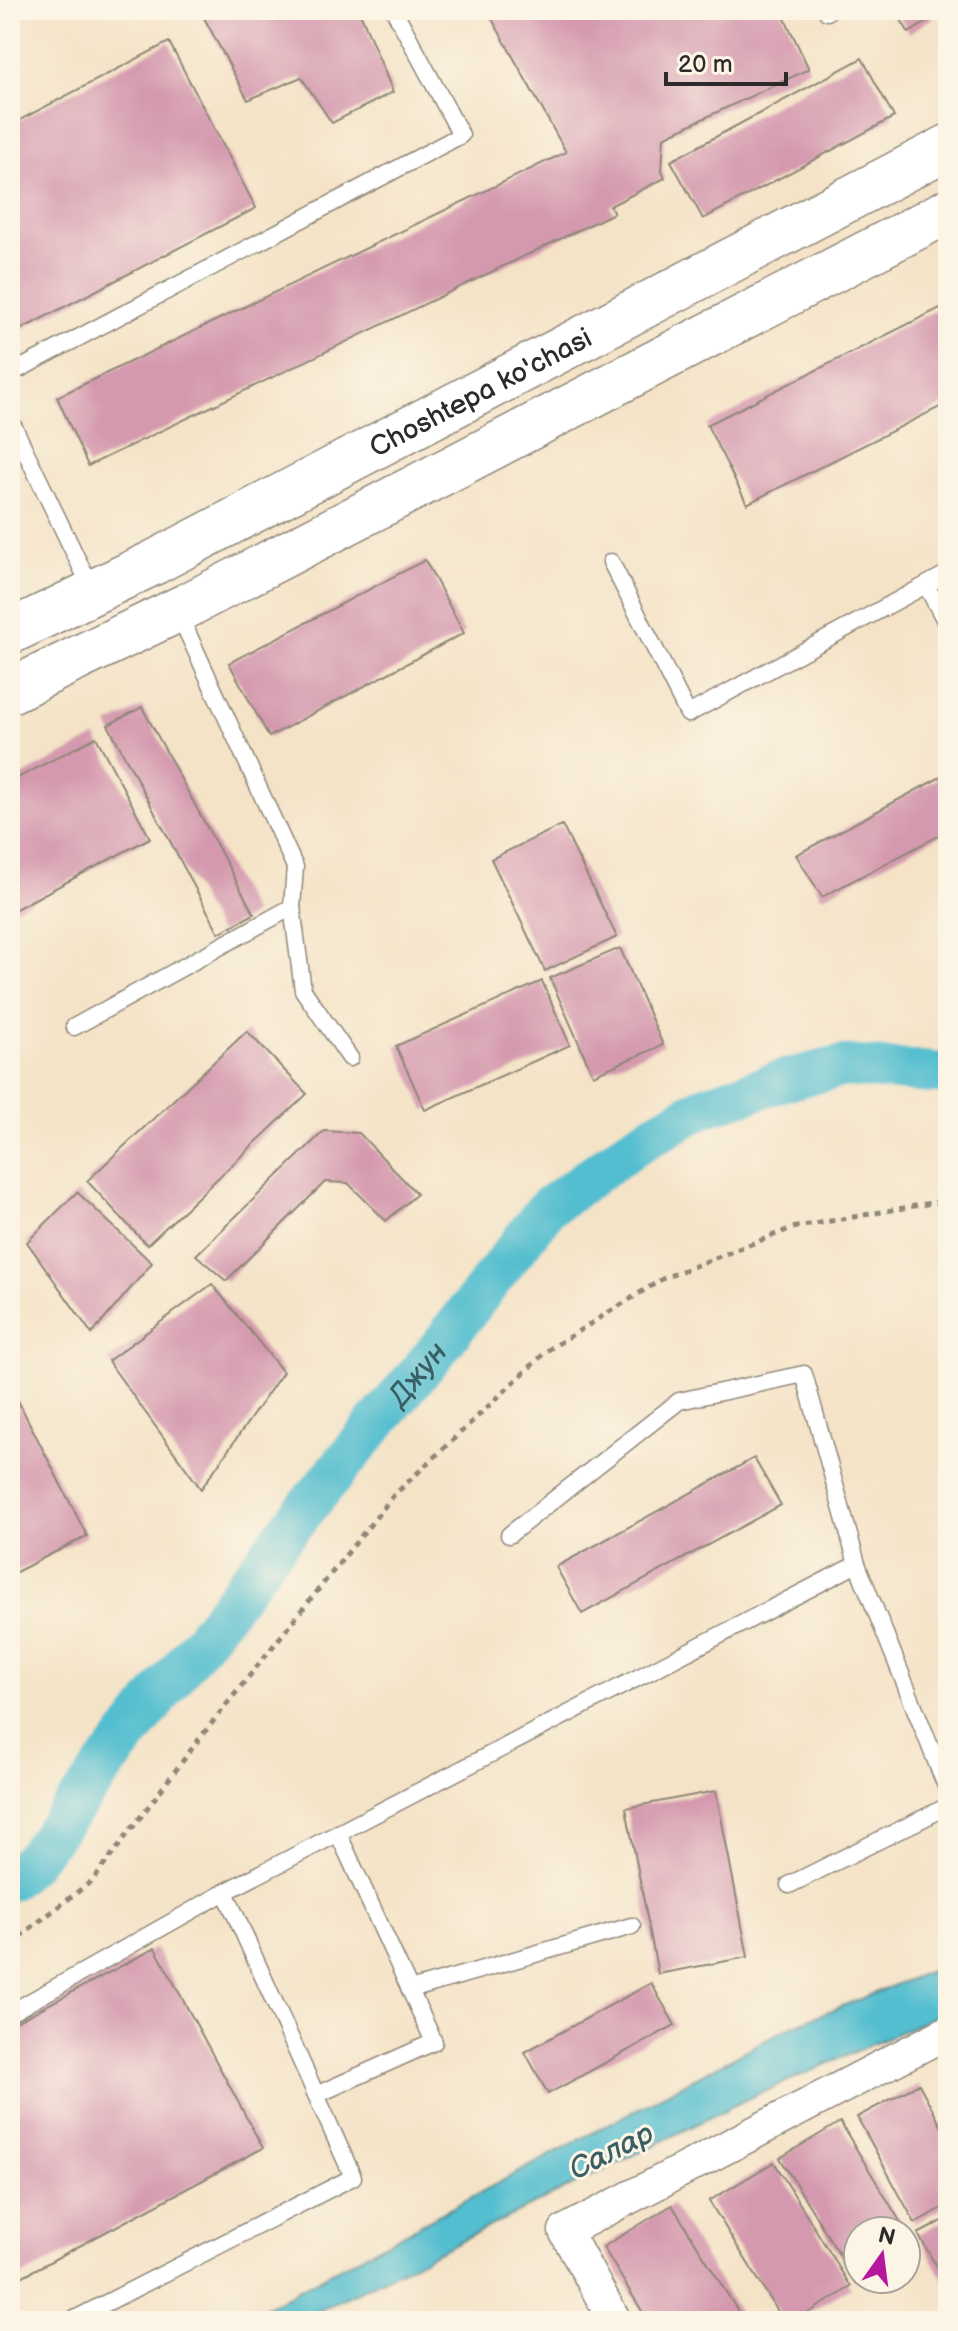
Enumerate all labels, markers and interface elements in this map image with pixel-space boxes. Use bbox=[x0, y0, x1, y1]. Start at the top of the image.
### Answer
scale bar bbox=[666, 36, 786, 86]
text: 20 m bbox=[678, 50, 733, 79]
street label: Choshtepa ko'chasi bbox=[364, 322, 597, 465]
water label: Джун bbox=[380, 1335, 455, 1416]
water label: Салар bbox=[563, 2115, 660, 2188]
north arrow bbox=[842, 2215, 922, 2295]
text: N bbox=[875, 2222, 898, 2252]

